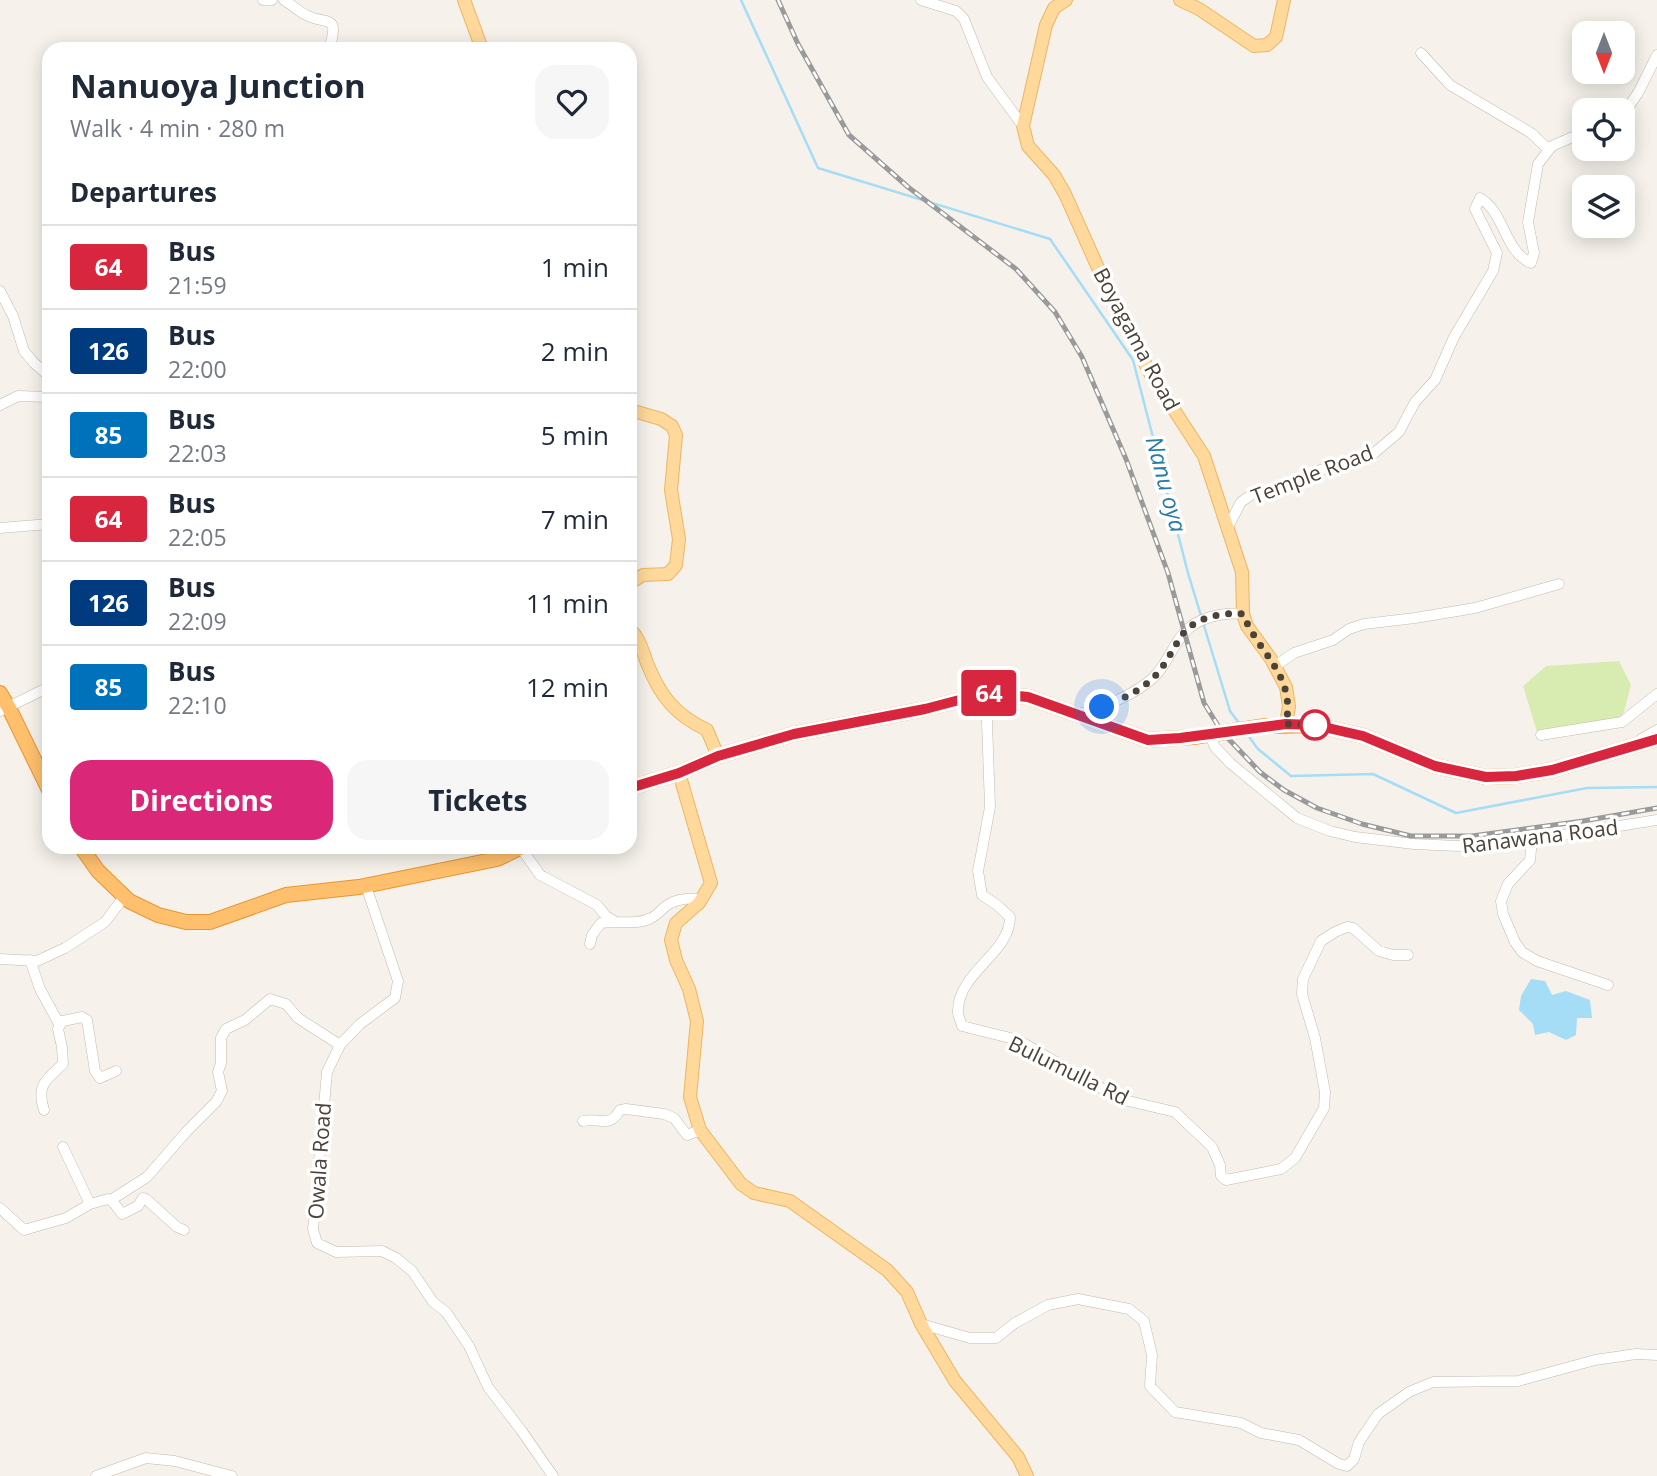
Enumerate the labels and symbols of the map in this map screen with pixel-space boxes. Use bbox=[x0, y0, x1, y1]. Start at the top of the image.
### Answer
north arrow bbox=[1572, 21, 1634, 84]
street label: Boyagama Road bbox=[1088, 263, 1186, 415]
water label: Nanu oya bbox=[1139, 432, 1195, 536]
street label: Temple Road bbox=[1247, 438, 1377, 510]
line badge: 64 bbox=[958, 670, 1020, 716]
your location bbox=[1084, 689, 1119, 724]
unlabelled marker bbox=[1300, 710, 1330, 740]
street label: Ranawana Road bbox=[1460, 813, 1620, 859]
street label: Bulumulla Rd bbox=[1004, 1029, 1134, 1111]
street label: Owala Road bbox=[301, 1102, 337, 1220]

